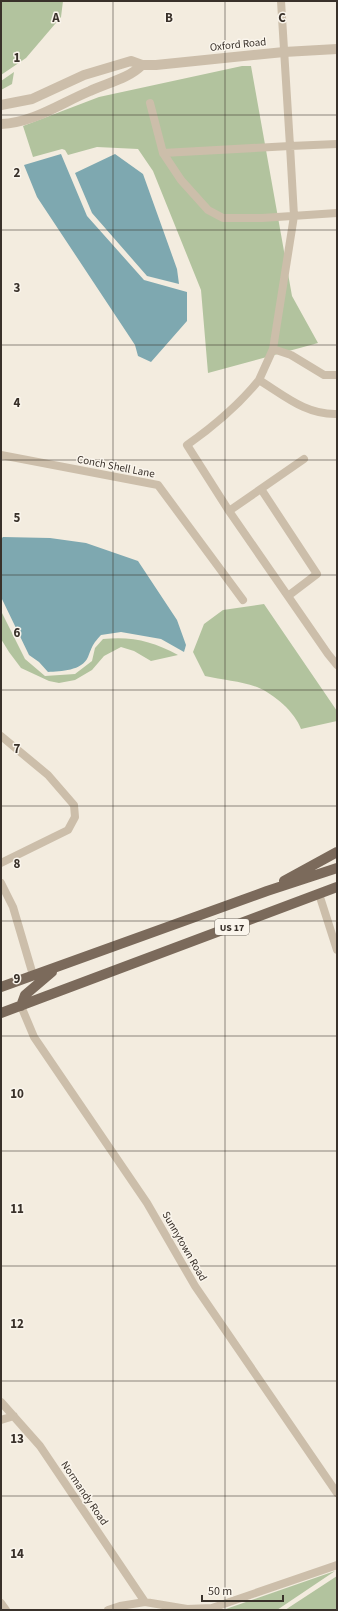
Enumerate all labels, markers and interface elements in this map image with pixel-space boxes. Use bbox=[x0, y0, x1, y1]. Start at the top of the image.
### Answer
text: A bbox=[51, 9, 60, 27]
text: B bbox=[165, 9, 173, 27]
text: C bbox=[278, 9, 286, 27]
street label: Oxford Road bbox=[209, 34, 267, 55]
text: 1 bbox=[14, 49, 21, 67]
text: 2 bbox=[14, 164, 21, 182]
text: 3 bbox=[14, 279, 21, 297]
text: 4 bbox=[14, 394, 21, 412]
street label: Conch Shell Lane bbox=[76, 452, 157, 481]
text: 5 bbox=[14, 509, 21, 527]
text: 6 bbox=[14, 624, 21, 642]
text: 7 bbox=[14, 740, 21, 758]
text: 8 bbox=[14, 855, 21, 873]
road number: US 17 bbox=[215, 919, 249, 935]
text: 9 bbox=[14, 970, 21, 988]
text: 10 bbox=[10, 1085, 24, 1103]
text: 11 bbox=[10, 1200, 24, 1218]
street label: Sunnytown Road bbox=[159, 1209, 211, 1284]
text: 12 bbox=[10, 1315, 24, 1333]
text: 13 bbox=[10, 1430, 24, 1448]
street label: Normandy Road bbox=[57, 1458, 112, 1528]
text: 14 bbox=[10, 1545, 24, 1563]
scale bar bbox=[202, 1577, 283, 1603]
text: 50 m bbox=[208, 1583, 232, 1600]

